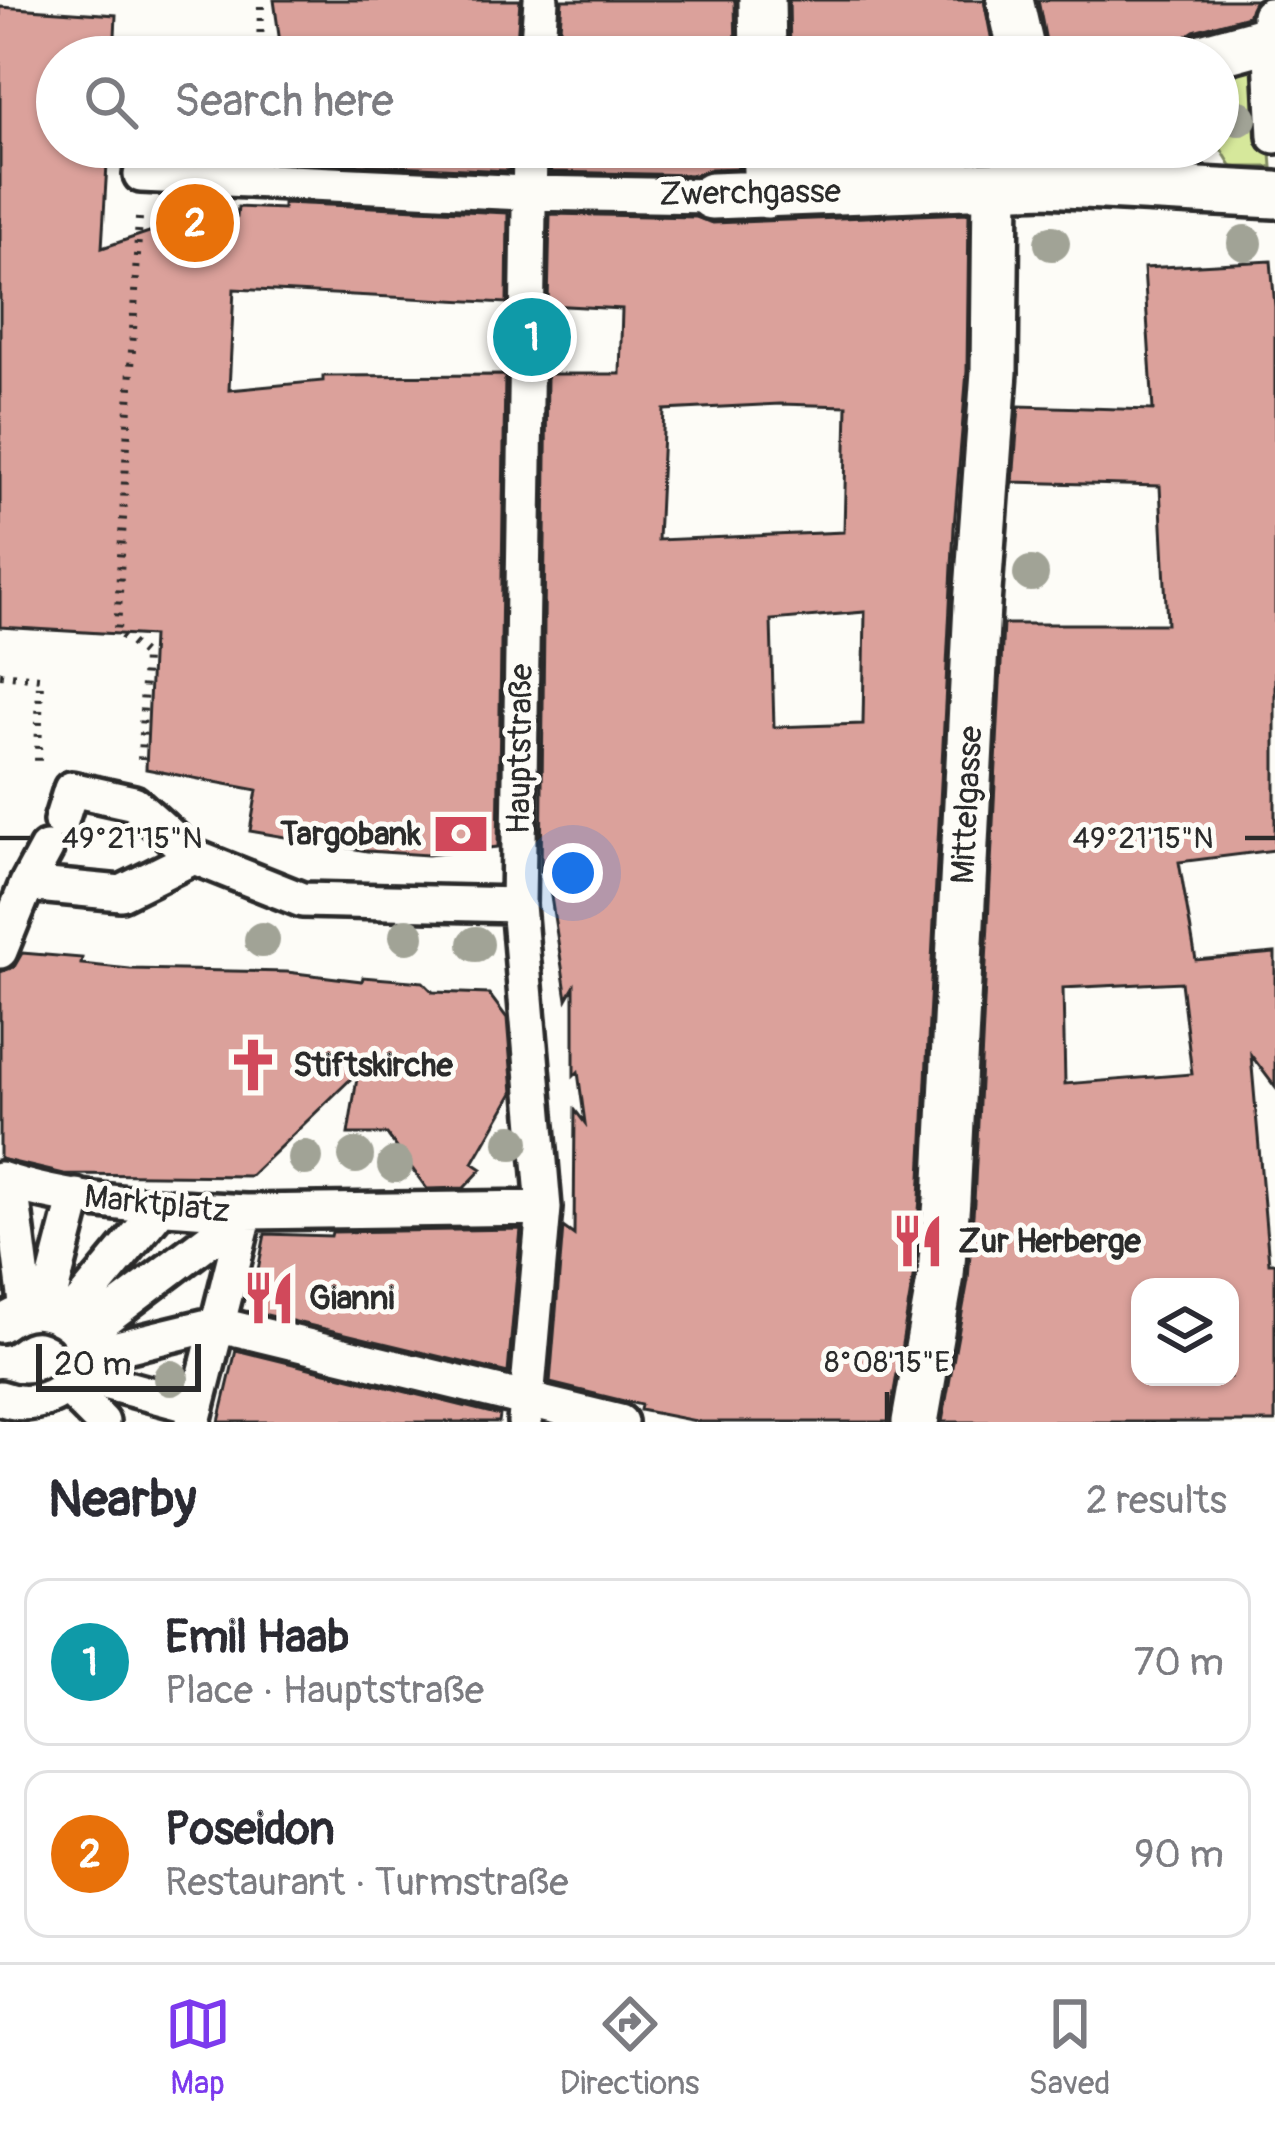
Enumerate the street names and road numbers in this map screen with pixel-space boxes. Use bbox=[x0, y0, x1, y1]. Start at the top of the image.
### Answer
street label: Zwerchgasse bbox=[659, 171, 841, 215]
street label: Hauptstraße bbox=[498, 663, 542, 835]
street label: Mittelgasse bbox=[942, 725, 992, 885]
street label: Marktplatz bbox=[82, 1176, 232, 1232]

